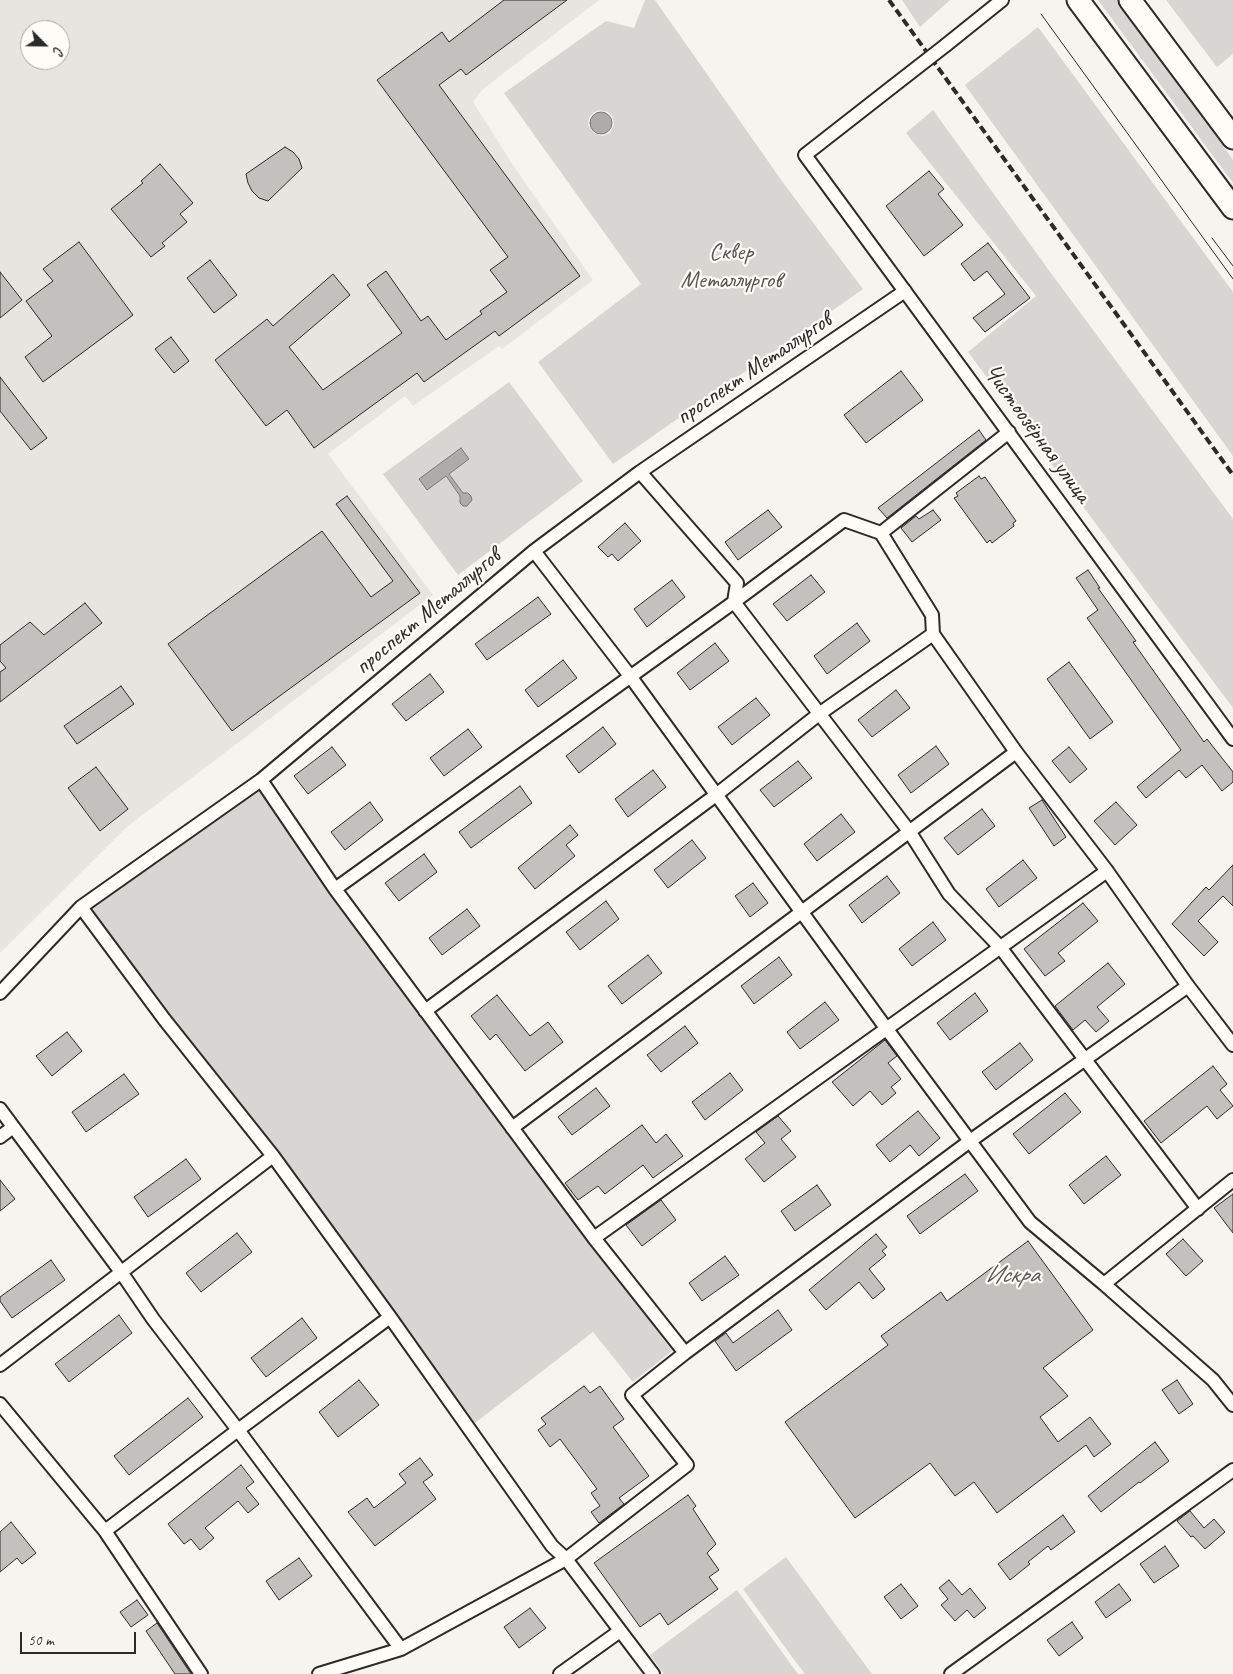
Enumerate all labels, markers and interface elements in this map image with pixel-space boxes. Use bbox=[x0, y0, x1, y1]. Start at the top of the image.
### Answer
north arrow bbox=[20, 20, 70, 70]
text: С bbox=[49, 44, 68, 57]
park label: Сквер Металлургов bbox=[681, 239, 781, 295]
street label: проспект Металлургов bbox=[671, 306, 837, 432]
street label: Чистоозёрная улица bbox=[977, 359, 1097, 509]
street label: проспект Металлургов bbox=[349, 543, 507, 681]
water label: Искра bbox=[985, 1260, 1039, 1290]
scale bar bbox=[22, 1622, 139, 1654]
text: 50 m bbox=[28, 1631, 54, 1650]

